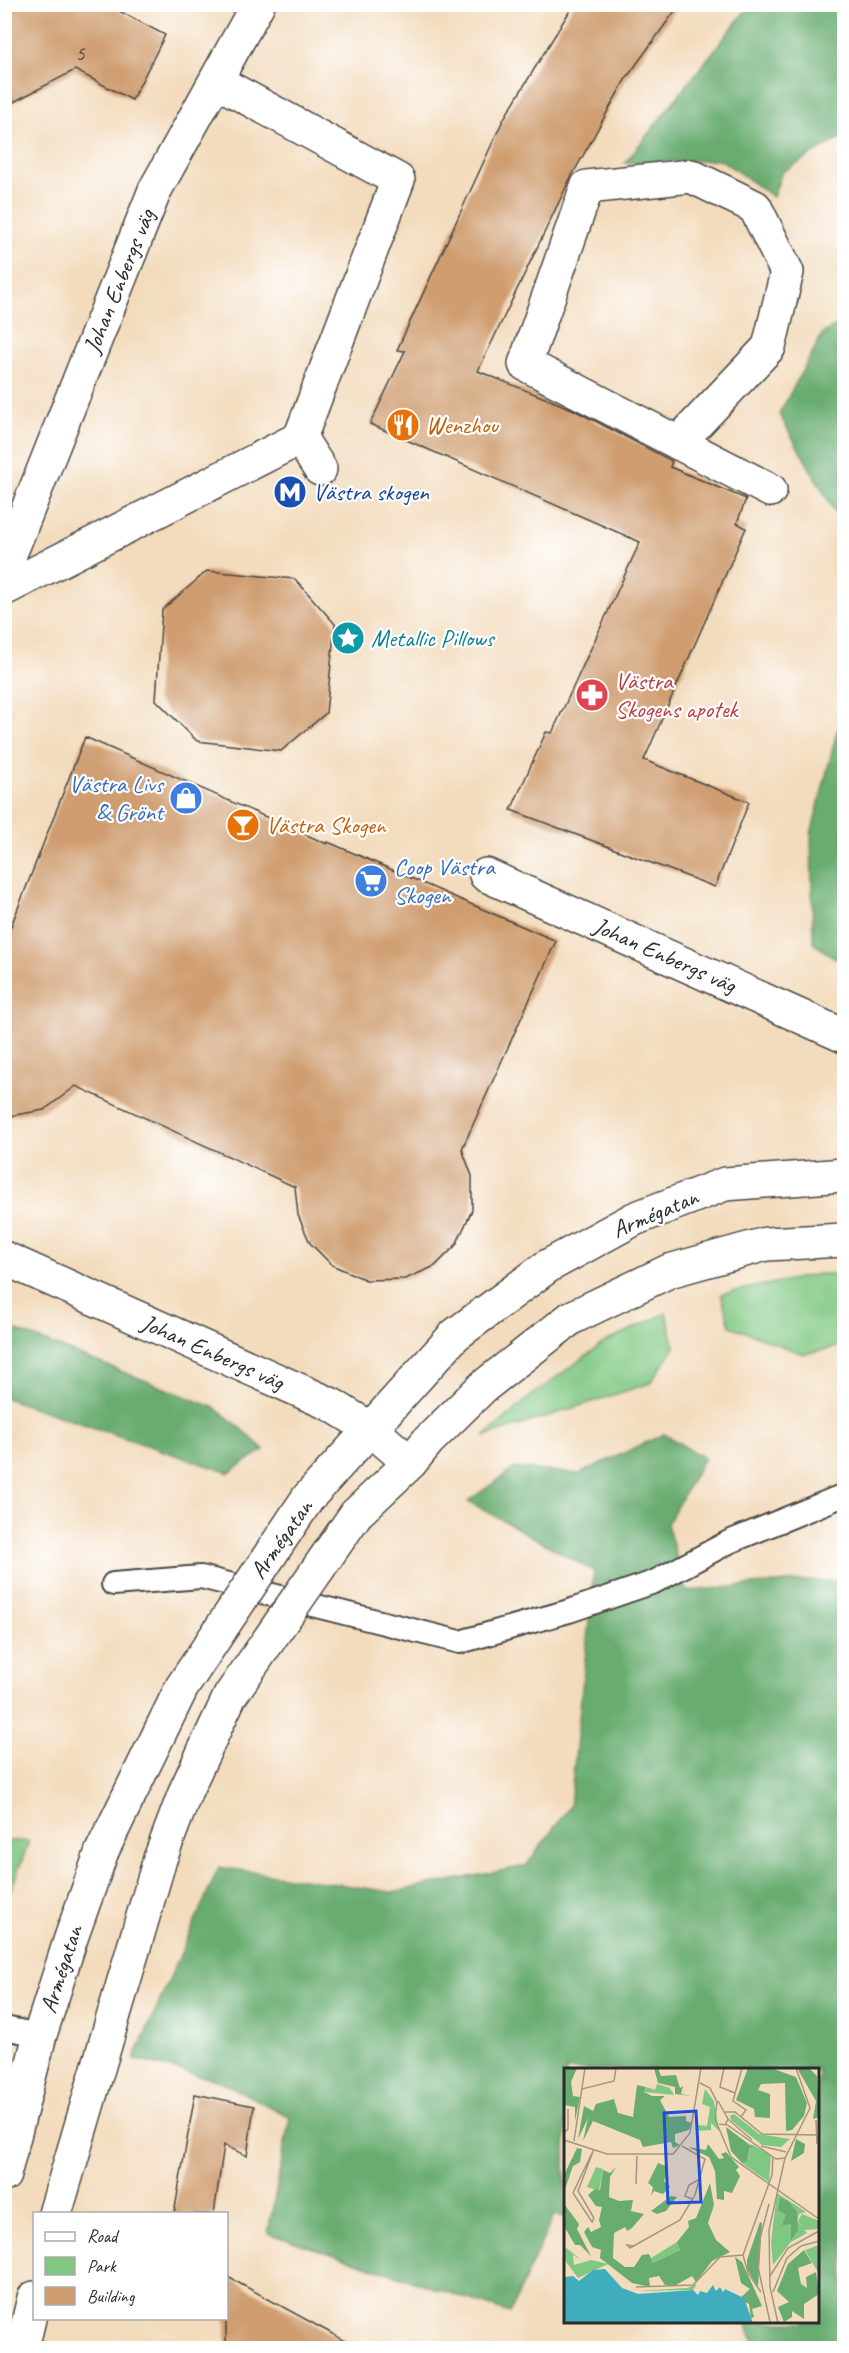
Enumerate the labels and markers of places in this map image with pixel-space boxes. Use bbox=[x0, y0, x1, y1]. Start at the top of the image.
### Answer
restaurant icon: Wenzhou bbox=[385, 407, 421, 443]
place label: Wenzhou bbox=[426, 410, 500, 440]
metro station icon: Västra skogen bbox=[272, 474, 308, 510]
place label: Västra skogen bbox=[313, 477, 430, 507]
place icon: Metallic Pillows bbox=[330, 620, 366, 656]
place label: Metallic Pillows bbox=[371, 623, 495, 653]
place label: Västra Skogens apotek bbox=[615, 666, 740, 724]
pharmacy icon: Västra Skogens apotek bbox=[574, 677, 610, 713]
place label: Västra Livs & Grönt bbox=[69, 769, 165, 827]
shop icon: Västra Livs & Grönt bbox=[168, 780, 204, 816]
bar icon: Västra Skogen bbox=[225, 807, 261, 843]
place label: Västra Skogen bbox=[266, 810, 387, 840]
place label: Coop Västra Skogen bbox=[394, 852, 496, 910]
supermarket icon: Coop Västra Skogen bbox=[353, 863, 389, 899]

